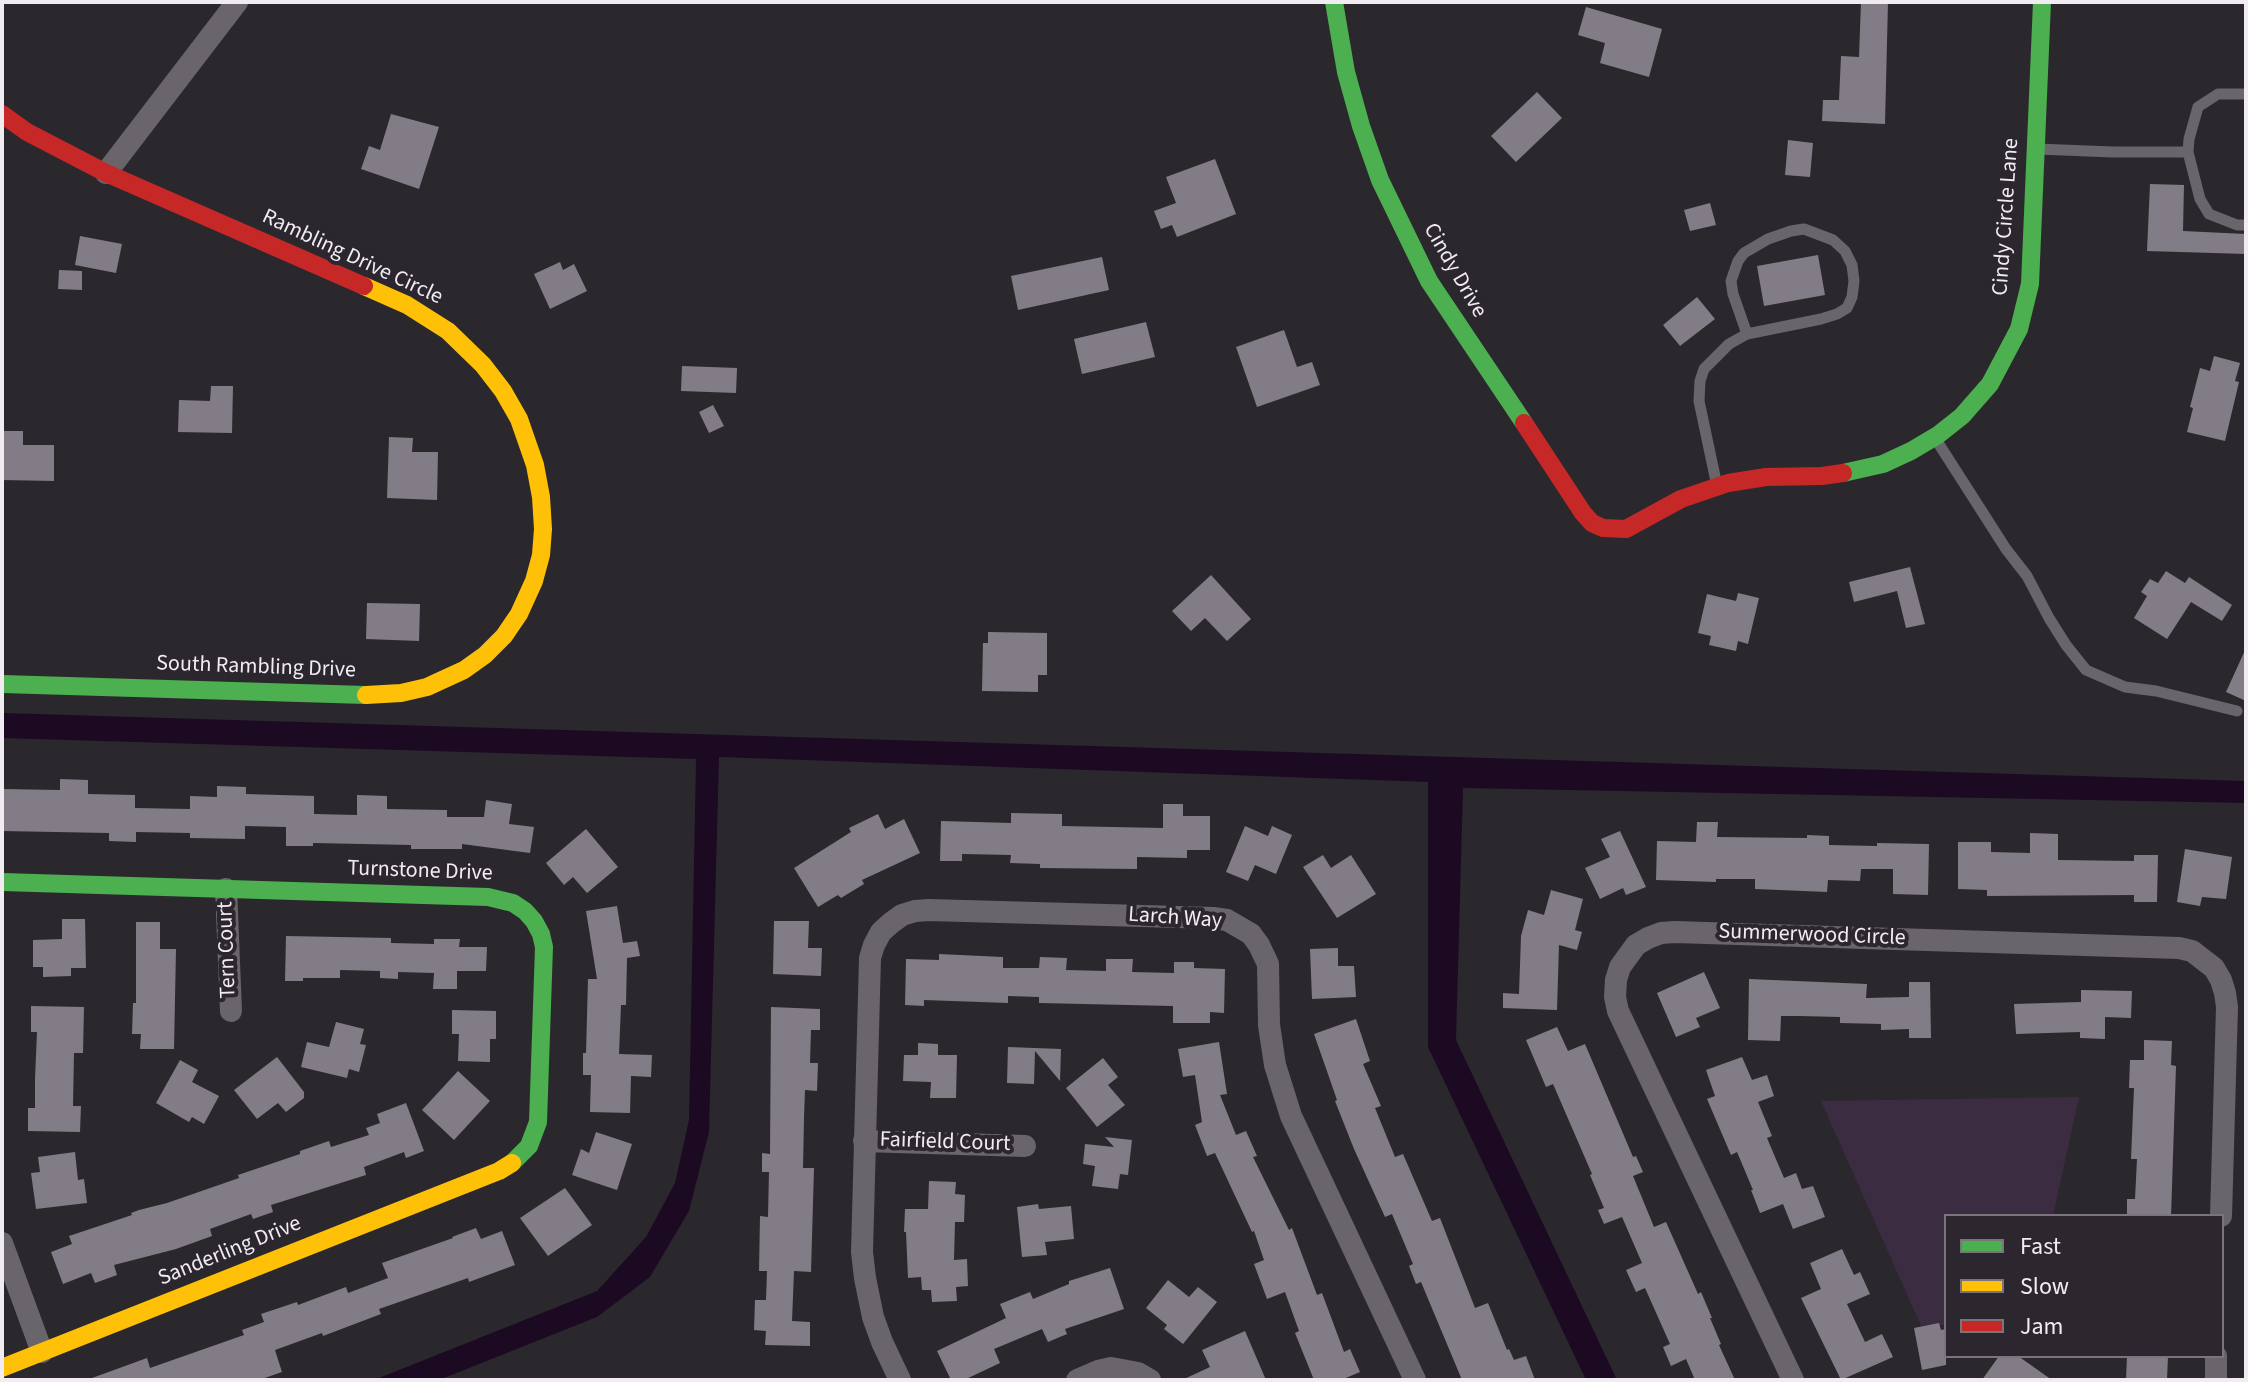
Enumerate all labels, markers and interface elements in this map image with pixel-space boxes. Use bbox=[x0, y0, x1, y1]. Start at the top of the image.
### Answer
street label: Cindy Circle Lane bbox=[1988, 137, 2026, 297]
street label: Rambling Drive Circle bbox=[257, 205, 447, 311]
street label: Cindy Drive bbox=[1416, 219, 1492, 323]
street label: South Rambling Drive bbox=[156, 651, 356, 685]
street label: Turnstone Drive bbox=[347, 856, 493, 888]
street label: Tern Court bbox=[213, 901, 243, 999]
street label: Larch Way bbox=[1127, 903, 1223, 935]
street label: Summerwood Circle bbox=[1718, 920, 1906, 952]
street label: Fairfield Court bbox=[879, 1128, 1011, 1158]
street label: Sanderling Drive bbox=[155, 1211, 305, 1293]
legend bbox=[1944, 1214, 2224, 1358]
text: Fast bbox=[2020, 1229, 2061, 1264]
text: Slow bbox=[2020, 1269, 2069, 1304]
text: Jam bbox=[2020, 1309, 2064, 1344]

